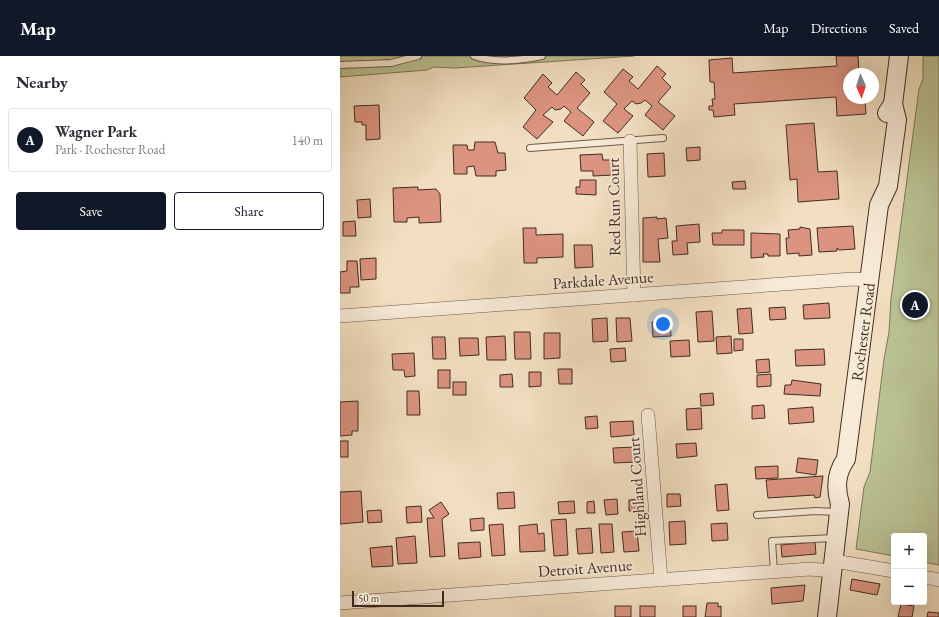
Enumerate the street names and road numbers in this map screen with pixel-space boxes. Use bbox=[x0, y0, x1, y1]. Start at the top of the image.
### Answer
street label: Red Run Court bbox=[603, 158, 625, 256]
street label: Parkdale Avenue bbox=[552, 266, 654, 294]
street label: Rochester Road bbox=[846, 281, 879, 382]
street label: Highland Court bbox=[623, 436, 651, 538]
street label: Detroit Avenue bbox=[537, 554, 633, 582]

